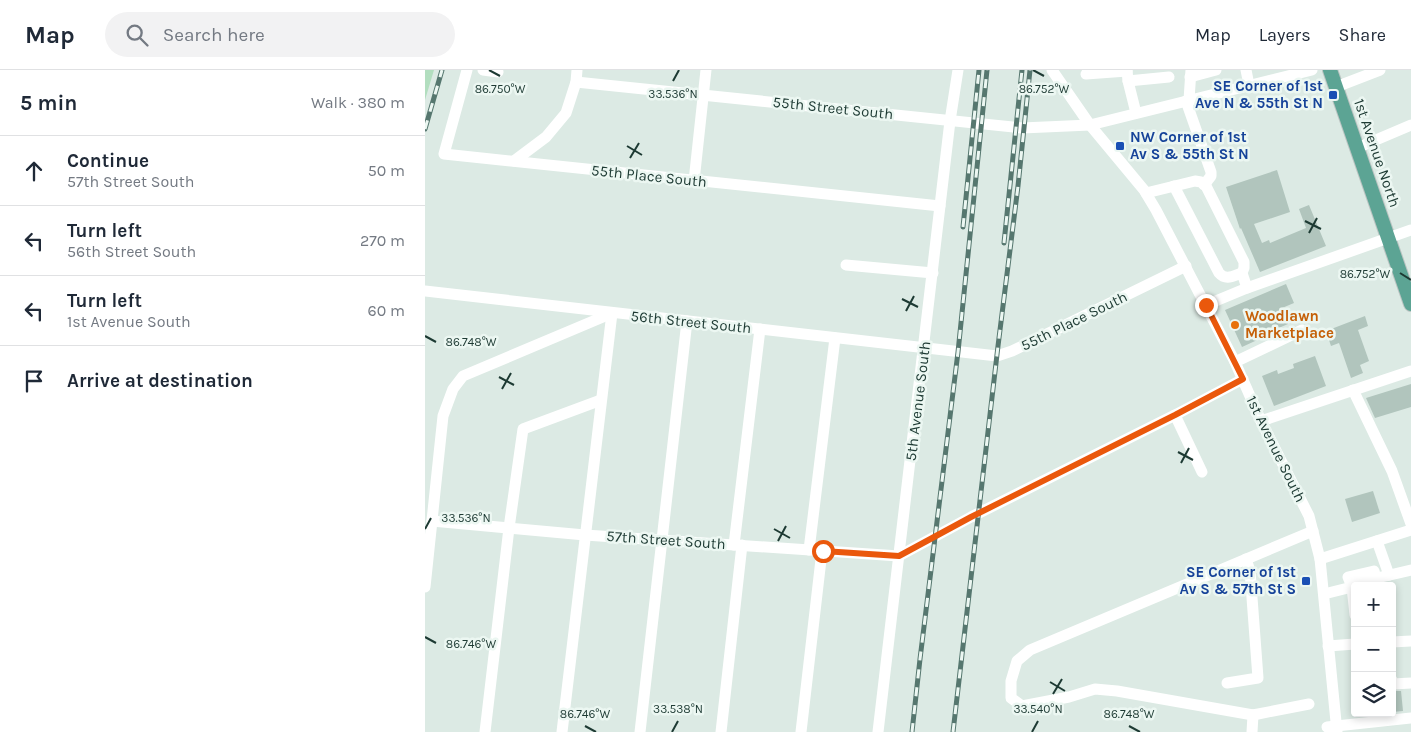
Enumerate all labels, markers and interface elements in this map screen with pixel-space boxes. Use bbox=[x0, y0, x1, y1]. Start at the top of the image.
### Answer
search box bbox=[105, 12, 455, 57]
text: Map bbox=[25, 21, 75, 49]
icon: search bbox=[123, 21, 151, 49]
text: Search here bbox=[163, 24, 265, 46]
text: Map bbox=[1195, 24, 1231, 46]
text: Layers bbox=[1259, 24, 1311, 46]
text: Share bbox=[1339, 24, 1386, 46]
place label: SE Corner of 1st Ave N & 55th St N bbox=[1195, 77, 1323, 112]
text: 86.750°W bbox=[475, 82, 526, 96]
text: 86.752°W bbox=[1019, 82, 1070, 96]
text: 33.536°N bbox=[648, 87, 698, 101]
marker: SE Corner of 1st Ave N & 55th St N bbox=[1327, 89, 1339, 101]
text: 5 min bbox=[20, 91, 77, 115]
text: Walk · 380 m bbox=[311, 93, 405, 112]
street label: 55th Street South bbox=[772, 93, 894, 123]
street label: 1st Avenue North bbox=[1350, 96, 1404, 210]
place label: NW Corner of 1st Av S & 55th St N bbox=[1130, 128, 1249, 163]
marker: NW Corner of 1st Av S & 55th St N bbox=[1114, 140, 1126, 152]
text: Continue bbox=[67, 150, 149, 172]
icon: ahead bbox=[20, 157, 48, 185]
text: 50 m bbox=[368, 161, 405, 180]
street label: 55th Place South bbox=[590, 161, 708, 191]
text: 57th Street South bbox=[67, 172, 195, 191]
text: Turn left bbox=[67, 220, 142, 242]
icon: left bbox=[20, 227, 48, 255]
text: 270 m bbox=[360, 231, 405, 250]
text: 56th Street South bbox=[67, 242, 196, 261]
text: 86.752°W bbox=[1340, 267, 1391, 281]
street label: 55th Place South bbox=[1018, 287, 1130, 355]
text: Turn left bbox=[67, 290, 142, 312]
route end bbox=[1195, 294, 1218, 317]
icon: left bbox=[20, 297, 48, 325]
text: 60 m bbox=[368, 301, 405, 320]
street label: 56th Street South bbox=[630, 307, 752, 337]
place label: Woodlawn Marketplace bbox=[1245, 307, 1334, 342]
text: 1st Avenue South bbox=[67, 312, 191, 331]
marker: Woodlawn Marketplace bbox=[1229, 319, 1241, 331]
text: 86.748°W bbox=[446, 335, 497, 349]
street label: 5th Avenue South bbox=[902, 340, 934, 462]
icon: arrive bbox=[20, 367, 48, 395]
text: Arrive at destination bbox=[67, 370, 253, 392]
street label: 1st Avenue South bbox=[1242, 393, 1310, 505]
text: 33.536°N bbox=[441, 511, 491, 525]
street label: 57th Street South bbox=[606, 527, 726, 553]
route start bbox=[812, 540, 835, 563]
place label: SE Corner of 1st Av S & 57th St S bbox=[1180, 563, 1296, 598]
marker: SE Corner of 1st Av S & 57th St S bbox=[1300, 575, 1312, 587]
map controls bbox=[1351, 582, 1396, 717]
button: + bbox=[1351, 582, 1396, 627]
button: − bbox=[1351, 627, 1396, 672]
text: 86.746°W bbox=[446, 637, 496, 651]
button: layers bbox=[1351, 672, 1396, 717]
text: 33.538°N bbox=[653, 702, 703, 716]
text: 33.540°N bbox=[1013, 702, 1063, 716]
text: 86.746°W bbox=[560, 707, 610, 721]
text: 86.748°W bbox=[1104, 707, 1155, 721]

